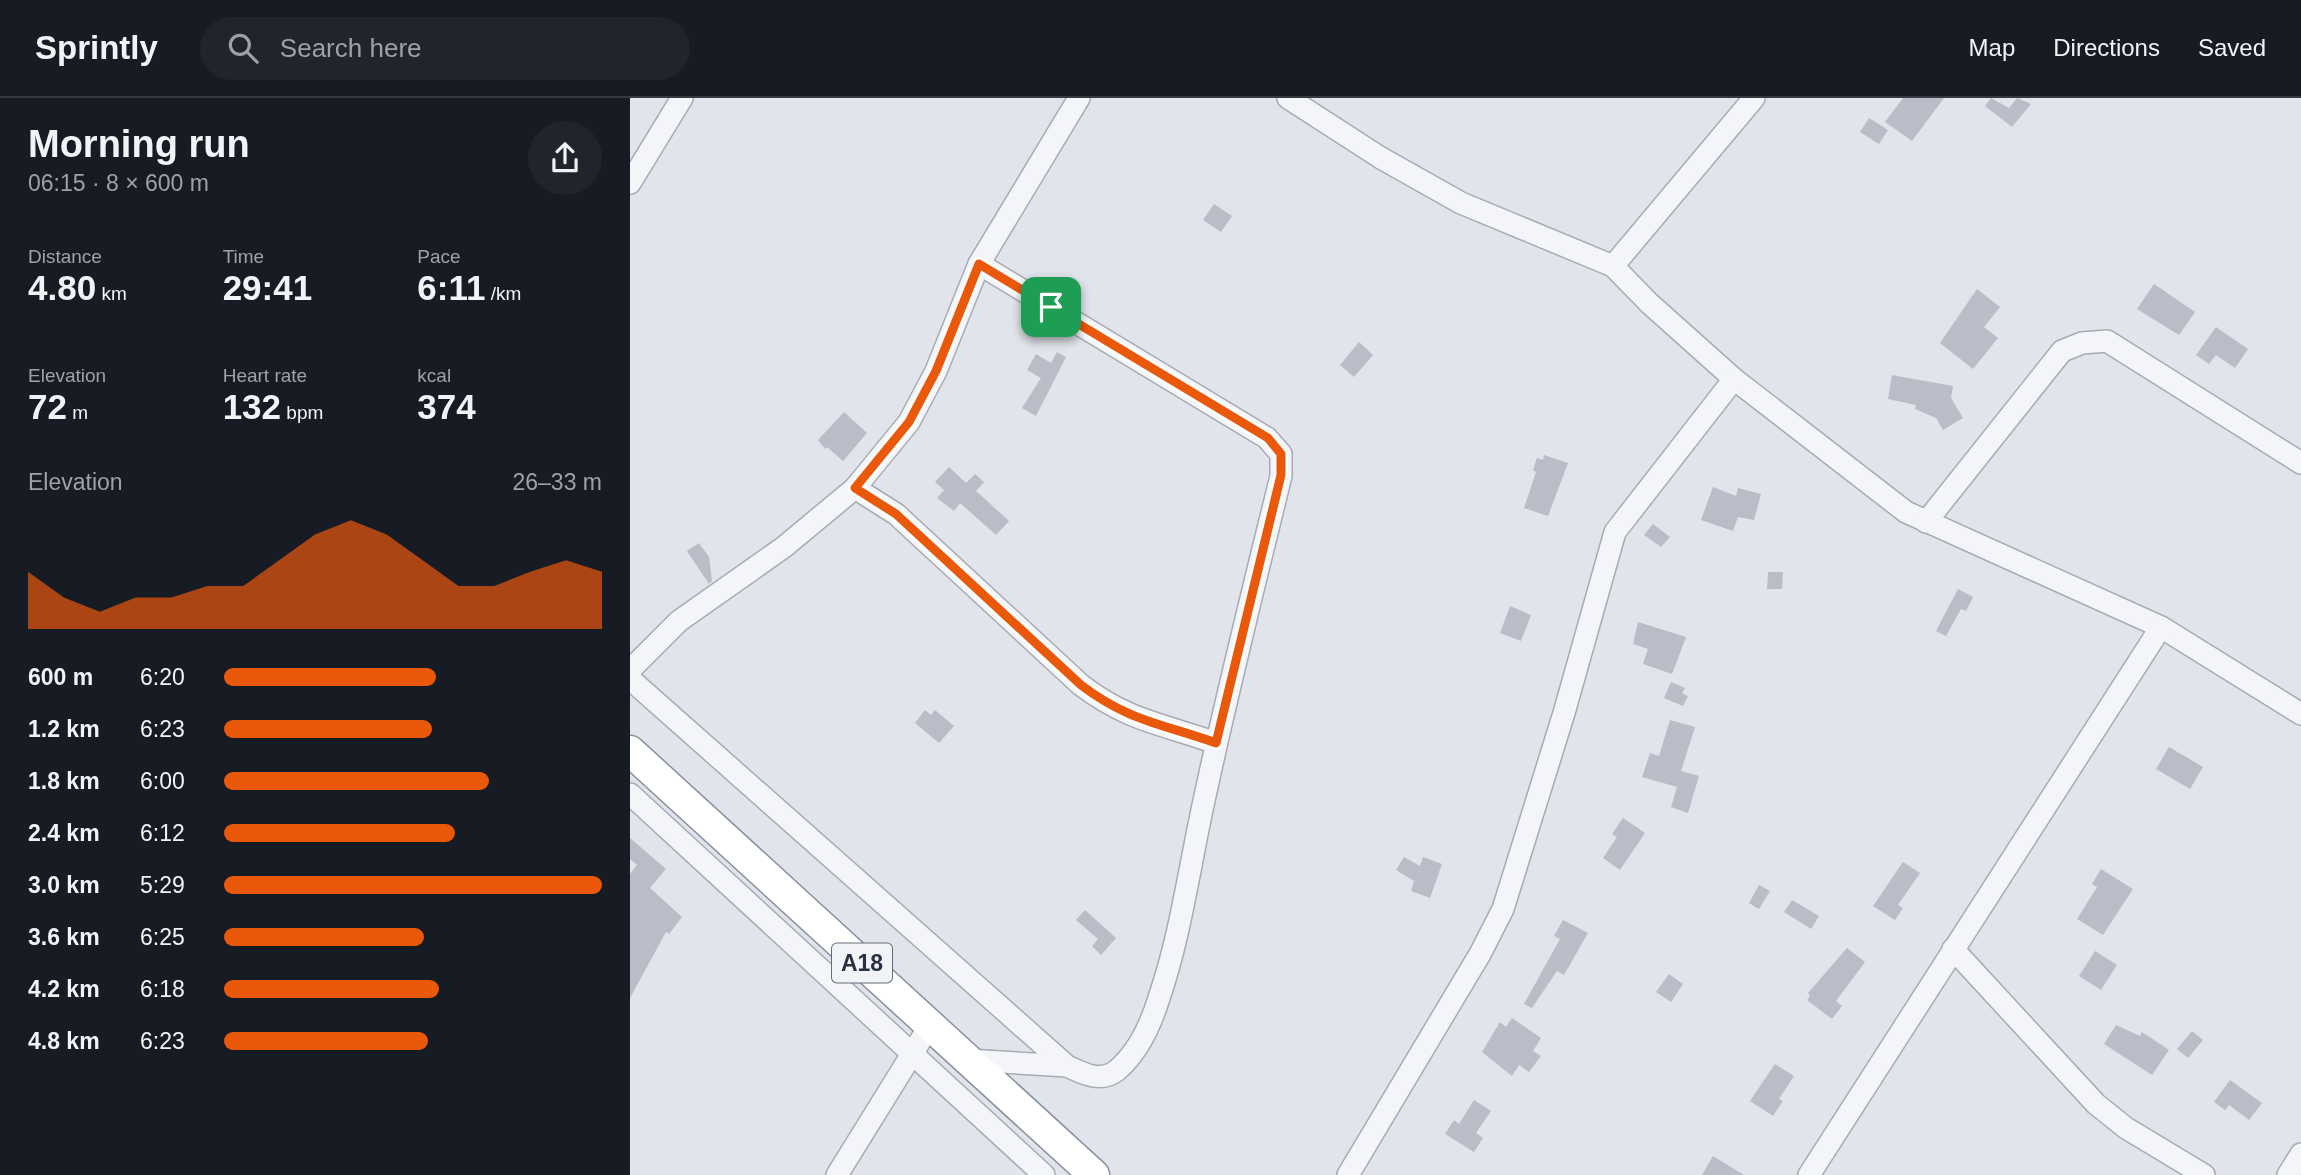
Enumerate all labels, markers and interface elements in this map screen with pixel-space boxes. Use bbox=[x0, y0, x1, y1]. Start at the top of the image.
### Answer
search box bbox=[200, 17, 690, 80]
text: Sprintly bbox=[35, 29, 158, 66]
icon: search bbox=[224, 29, 262, 67]
text: Search here bbox=[280, 33, 422, 63]
text: Map bbox=[1969, 34, 2015, 61]
text: Directions bbox=[2053, 34, 2160, 61]
text: Saved bbox=[2198, 34, 2266, 61]
button: share bbox=[528, 121, 602, 195]
text: Morning run bbox=[28, 123, 250, 165]
text: 06:15 · 8 × 600 m bbox=[28, 170, 209, 196]
text: Distance bbox=[28, 246, 102, 267]
text: Time bbox=[223, 246, 264, 267]
text: Pace bbox=[417, 246, 461, 267]
text: 4.80 bbox=[28, 268, 96, 307]
text: 29:41 bbox=[223, 268, 312, 307]
text: 6:11 bbox=[417, 268, 485, 307]
pin bbox=[1021, 277, 1081, 337]
text: km bbox=[96, 283, 127, 304]
text: /km bbox=[485, 283, 521, 304]
icon: arrive bbox=[1032, 288, 1070, 326]
text: Elevation bbox=[28, 365, 106, 386]
text: Heart rate bbox=[223, 365, 307, 386]
text: kcal bbox=[417, 365, 451, 386]
text: 72 bbox=[28, 387, 67, 426]
text: 132 bbox=[223, 387, 281, 426]
text: 374 bbox=[417, 387, 476, 426]
text: m bbox=[67, 402, 88, 423]
text: bpm bbox=[281, 402, 323, 423]
text: Elevation bbox=[28, 469, 123, 495]
text: 26–33 m bbox=[512, 469, 602, 495]
text: 600 m bbox=[28, 664, 93, 690]
text: 6:20 bbox=[140, 664, 185, 690]
text: 1.2 km bbox=[28, 716, 100, 742]
text: 6:23 bbox=[140, 716, 185, 742]
text: 1.8 km bbox=[28, 768, 100, 794]
text: 6:00 bbox=[140, 768, 185, 794]
text: 2.4 km bbox=[28, 820, 100, 846]
text: 6:12 bbox=[140, 820, 185, 846]
text: 3.0 km bbox=[28, 872, 100, 898]
text: 5:29 bbox=[140, 872, 185, 898]
text: 3.6 km bbox=[28, 924, 100, 950]
text: 6:25 bbox=[140, 924, 185, 950]
road number: A18 bbox=[832, 944, 892, 982]
text: 4.2 km bbox=[28, 976, 100, 1002]
text: 6:18 bbox=[140, 976, 185, 1002]
text: 4.8 km bbox=[28, 1028, 100, 1054]
text: 6:23 bbox=[140, 1028, 185, 1054]

